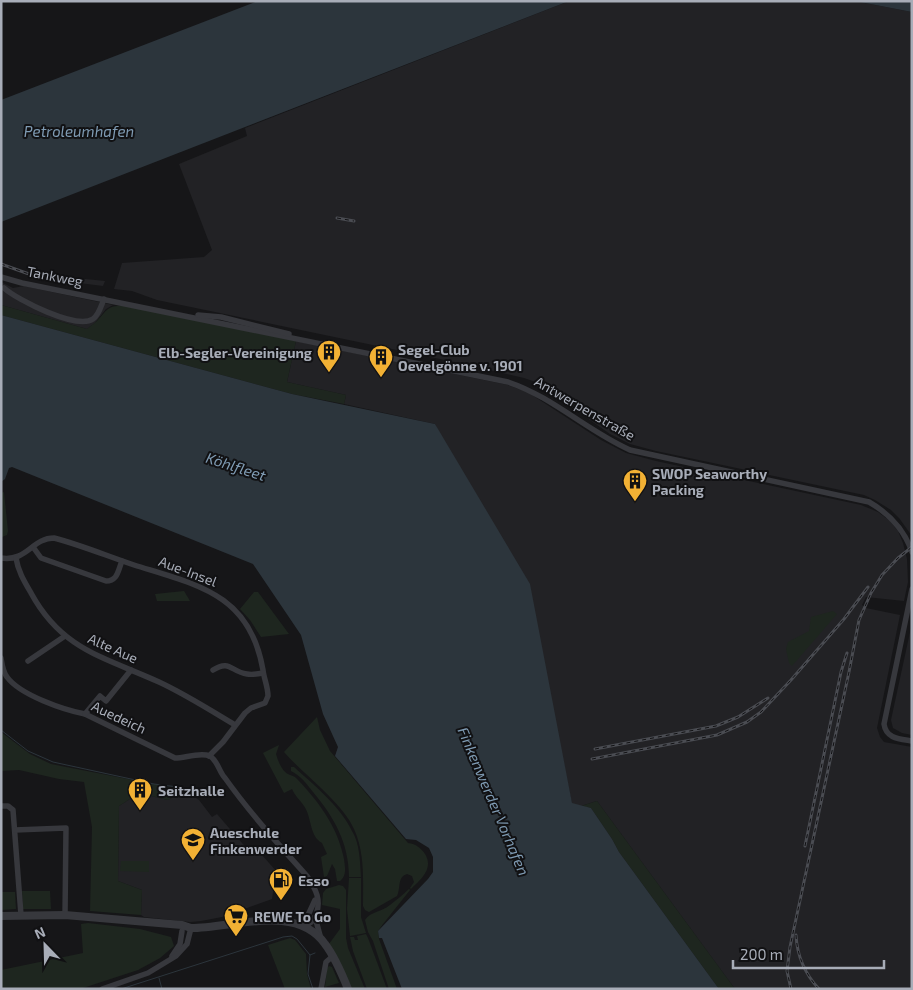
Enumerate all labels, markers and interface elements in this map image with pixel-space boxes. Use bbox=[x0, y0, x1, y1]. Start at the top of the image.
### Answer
water label: Petroleumhafen bbox=[24, 122, 134, 140]
street label: Tankweg bbox=[26, 262, 85, 290]
building icon: Elb-Segler-Vereinigung bbox=[316, 339, 342, 373]
place label: Segel-Club Oevelgönne v. 1901 bbox=[398, 341, 523, 374]
place label: Elb-Segler-Vereinigung bbox=[158, 344, 312, 361]
building icon: Segel-Club Oevelgönne v. 1901 bbox=[368, 344, 394, 378]
street label: Antwerpenstraße bbox=[532, 372, 638, 444]
water label: Köhlfleet bbox=[204, 448, 268, 484]
place label: SWOP Seaworthy Packing bbox=[652, 465, 767, 498]
building icon: SWOP Seaworthy Packing bbox=[622, 468, 648, 502]
street label: Aue-Insel bbox=[156, 552, 220, 590]
street label: Alte Aue bbox=[86, 630, 140, 666]
street label: Auedeich bbox=[89, 697, 149, 737]
water label: Finkenwerder Vorhafen bbox=[455, 724, 533, 878]
building icon: Seitzhalle bbox=[127, 777, 153, 811]
place label: Seitzhalle bbox=[158, 782, 225, 799]
place label: Aueschule Finkenwerder bbox=[210, 824, 302, 857]
school or university icon: Aueschule Finkenwerder bbox=[180, 827, 206, 861]
fuel station icon: Esso bbox=[268, 867, 294, 901]
place label: Esso bbox=[298, 872, 329, 889]
supermarket icon: REWE To Go bbox=[223, 903, 249, 937]
place label: REWE To Go bbox=[254, 908, 331, 925]
north arrow bbox=[20, 920, 70, 970]
text: N bbox=[32, 923, 48, 942]
scale bar bbox=[733, 938, 884, 970]
text: 200 m bbox=[740, 945, 783, 963]

